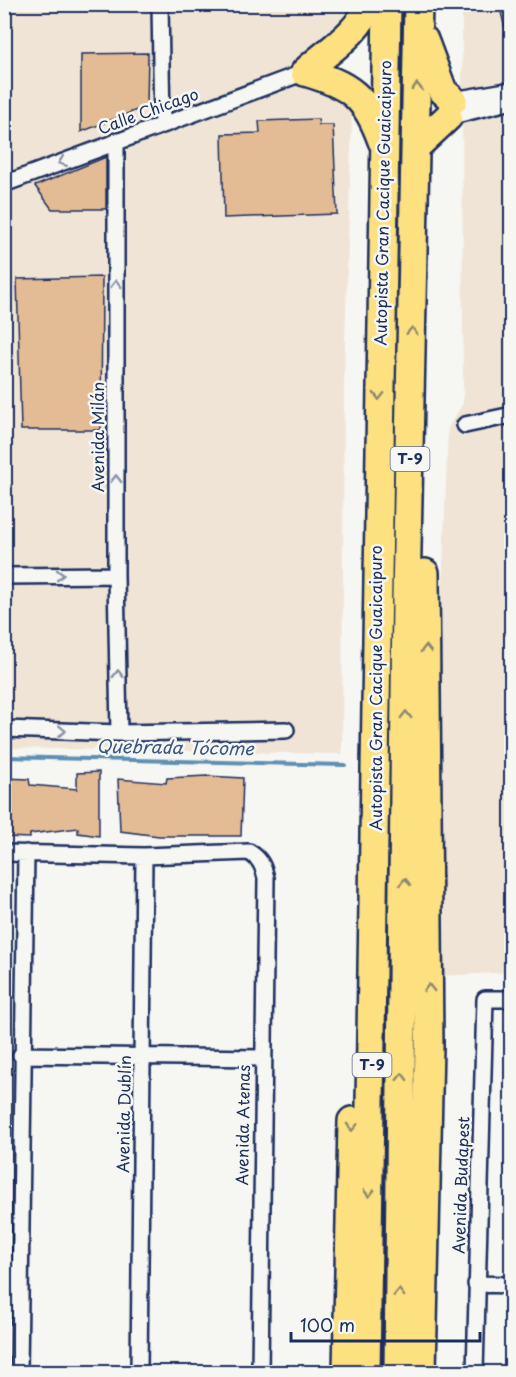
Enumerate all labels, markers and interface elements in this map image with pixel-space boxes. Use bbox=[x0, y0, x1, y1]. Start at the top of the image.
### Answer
street label: Autopista Gran Cacique Guaicaipuro bbox=[368, 60, 396, 346]
street label: Calle Chicago bbox=[94, 81, 201, 139]
one-way arrow bbox=[411, 83, 423, 92]
one-way arrow bbox=[57, 155, 68, 167]
one-way arrow bbox=[110, 280, 122, 289]
one-way arrow bbox=[405, 326, 418, 335]
street label: Avenida Milán bbox=[85, 382, 109, 492]
one-way arrow bbox=[373, 392, 386, 401]
road number: T-9 bbox=[390, 447, 430, 471]
one-way arrow bbox=[110, 475, 122, 484]
street label: Autopista Gran Cacique Guaicaipuro bbox=[363, 545, 387, 831]
one-way arrow bbox=[56, 569, 65, 582]
one-way arrow bbox=[420, 645, 432, 654]
one-way arrow bbox=[111, 670, 124, 679]
one-way arrow bbox=[400, 710, 412, 719]
one-way arrow bbox=[57, 725, 66, 737]
water label: Quebrada Tócome bbox=[96, 732, 255, 761]
one-way arrow bbox=[399, 878, 411, 887]
one-way arrow bbox=[423, 983, 435, 992]
road number: T-9 bbox=[352, 1053, 392, 1077]
street label: Avenida Dublín bbox=[110, 1055, 136, 1173]
street label: Avenida Atenas bbox=[229, 1064, 255, 1186]
one-way arrow bbox=[396, 1073, 408, 1082]
street label: Avenida Budapest bbox=[446, 1116, 474, 1254]
one-way arrow bbox=[346, 1123, 358, 1132]
one-way arrow bbox=[363, 1189, 375, 1198]
one-way arrow bbox=[393, 1289, 405, 1298]
scale bar bbox=[291, 1305, 480, 1343]
text: 100 m bbox=[300, 1311, 355, 1338]

